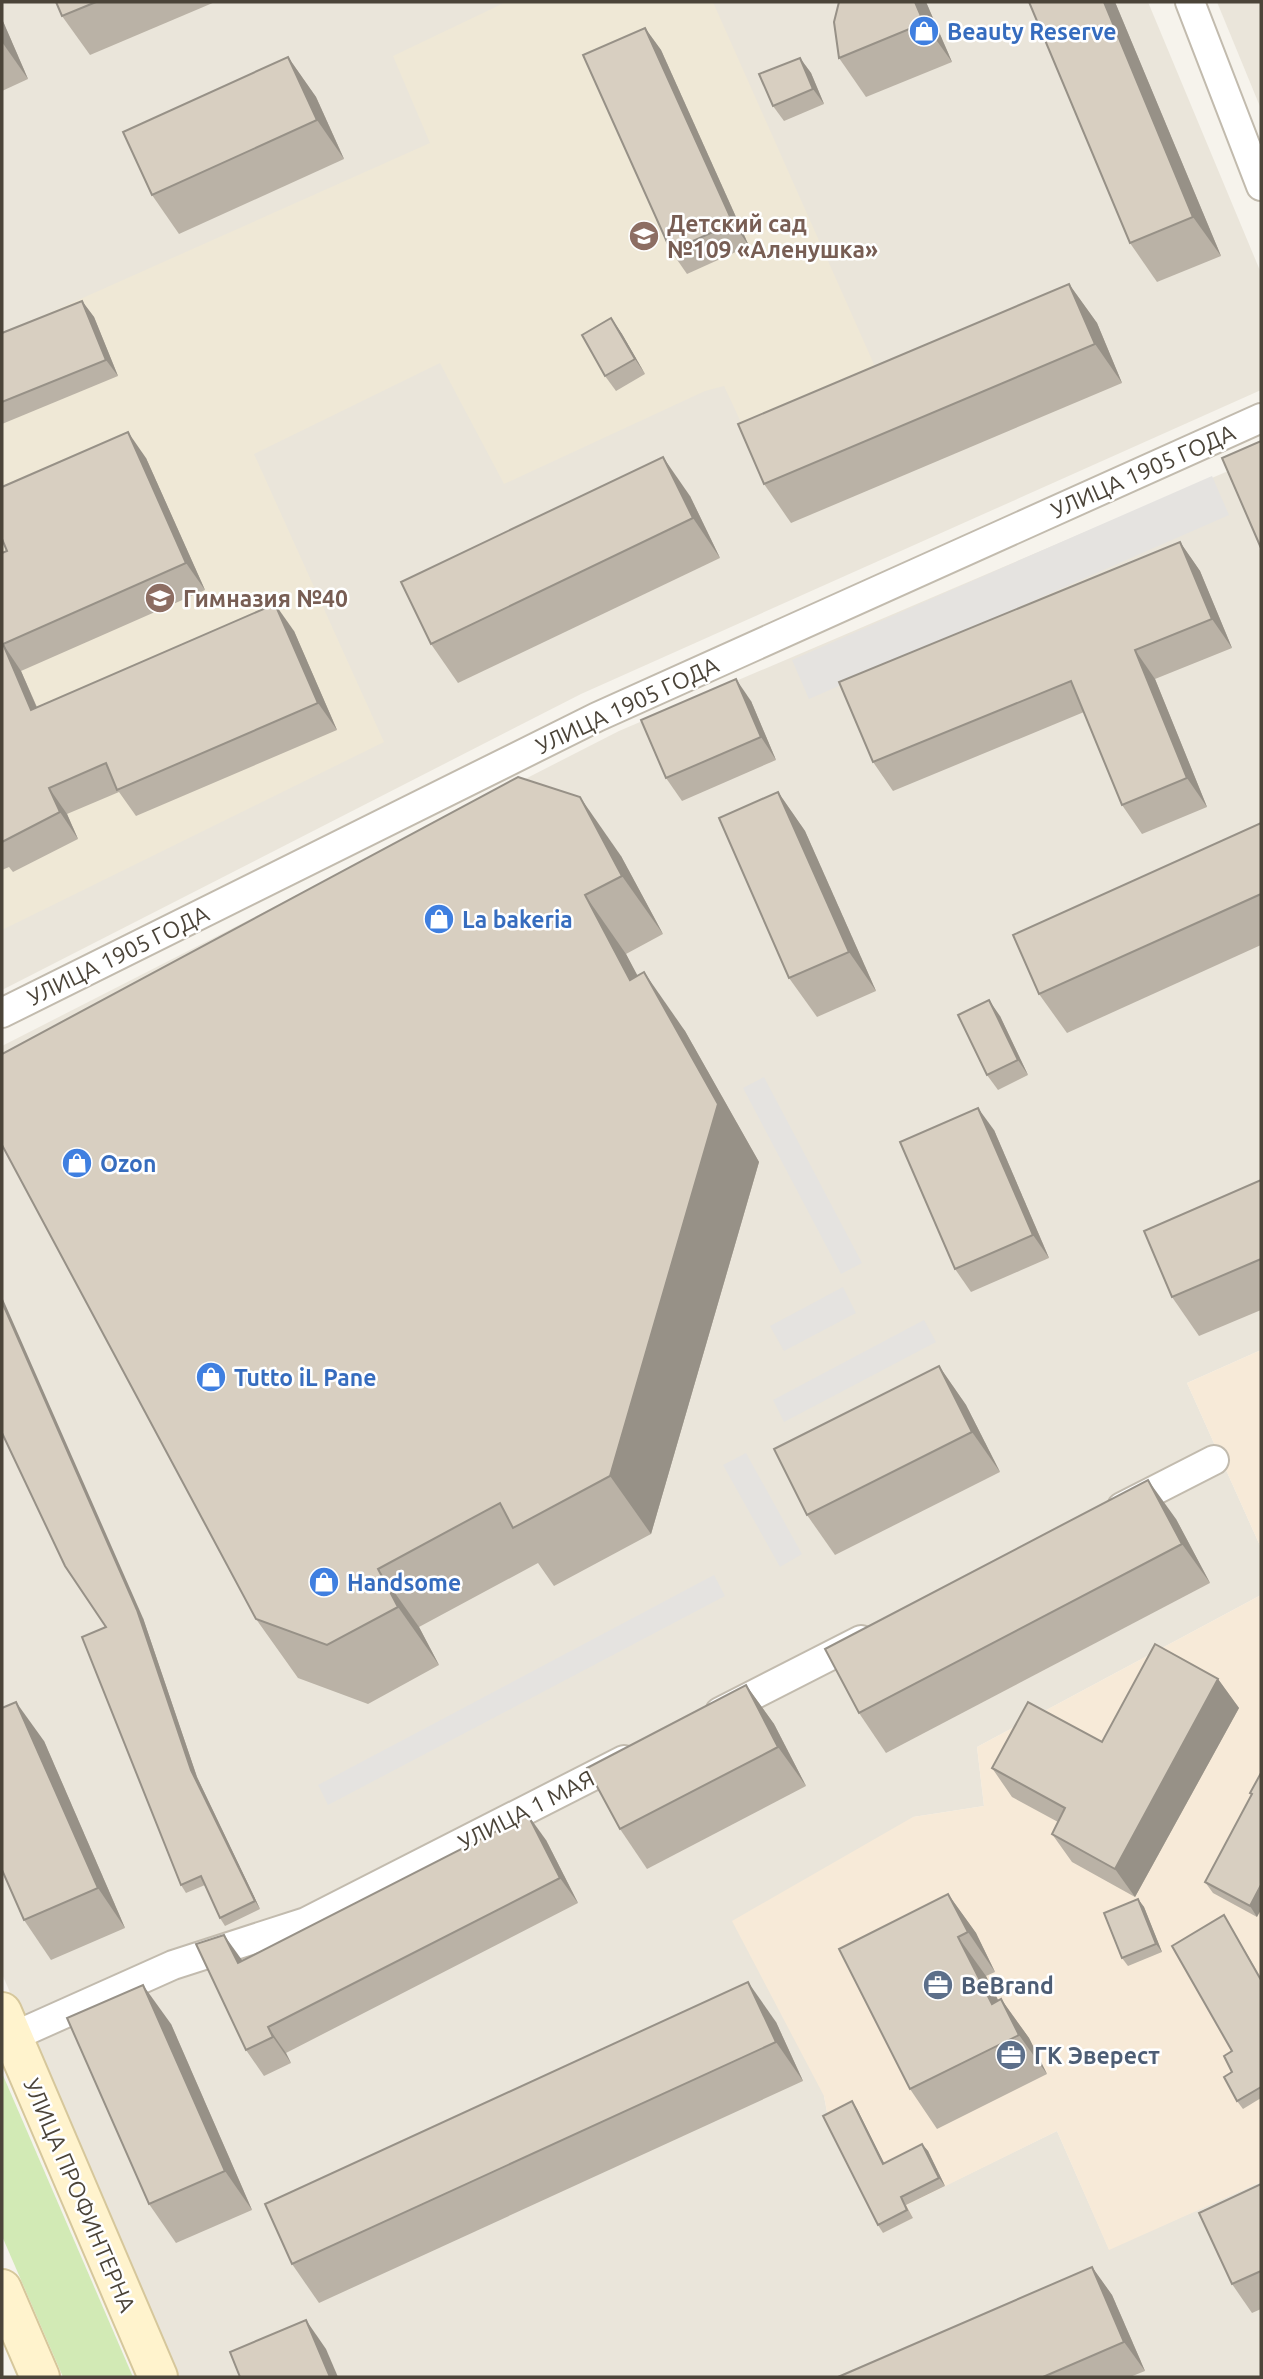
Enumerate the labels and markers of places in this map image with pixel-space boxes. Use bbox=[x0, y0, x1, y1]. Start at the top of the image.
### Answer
shop icon: Beauty Reserve bbox=[907, 14, 941, 48]
place label: Beauty Reserve bbox=[947, 19, 1117, 44]
place label: Детский сад №109 «Аленушка» bbox=[667, 211, 878, 262]
school or university icon: Детский сад №109 «Аленушка» bbox=[627, 219, 661, 253]
school or university icon: Гимназия №40 bbox=[143, 581, 177, 615]
place label: Гимназия №40 bbox=[183, 586, 348, 611]
shop icon: La bakeria bbox=[422, 902, 456, 936]
place label: La bakeria bbox=[462, 907, 573, 932]
shop icon: Ozon bbox=[60, 1146, 94, 1180]
place label: Ozon bbox=[100, 1151, 156, 1176]
shop icon: Tutto iL Pane bbox=[194, 1360, 228, 1394]
place label: Tutto iL Pane bbox=[234, 1365, 377, 1390]
shop icon: Handsome bbox=[307, 1565, 341, 1599]
place label: Handsome bbox=[347, 1570, 461, 1595]
office icon: BeBrand bbox=[921, 1968, 955, 2002]
place label: BeBrand bbox=[961, 1973, 1054, 1998]
office icon: ГК Эверест bbox=[994, 2038, 1028, 2072]
place label: ГК Эверест bbox=[1034, 2043, 1160, 2068]

